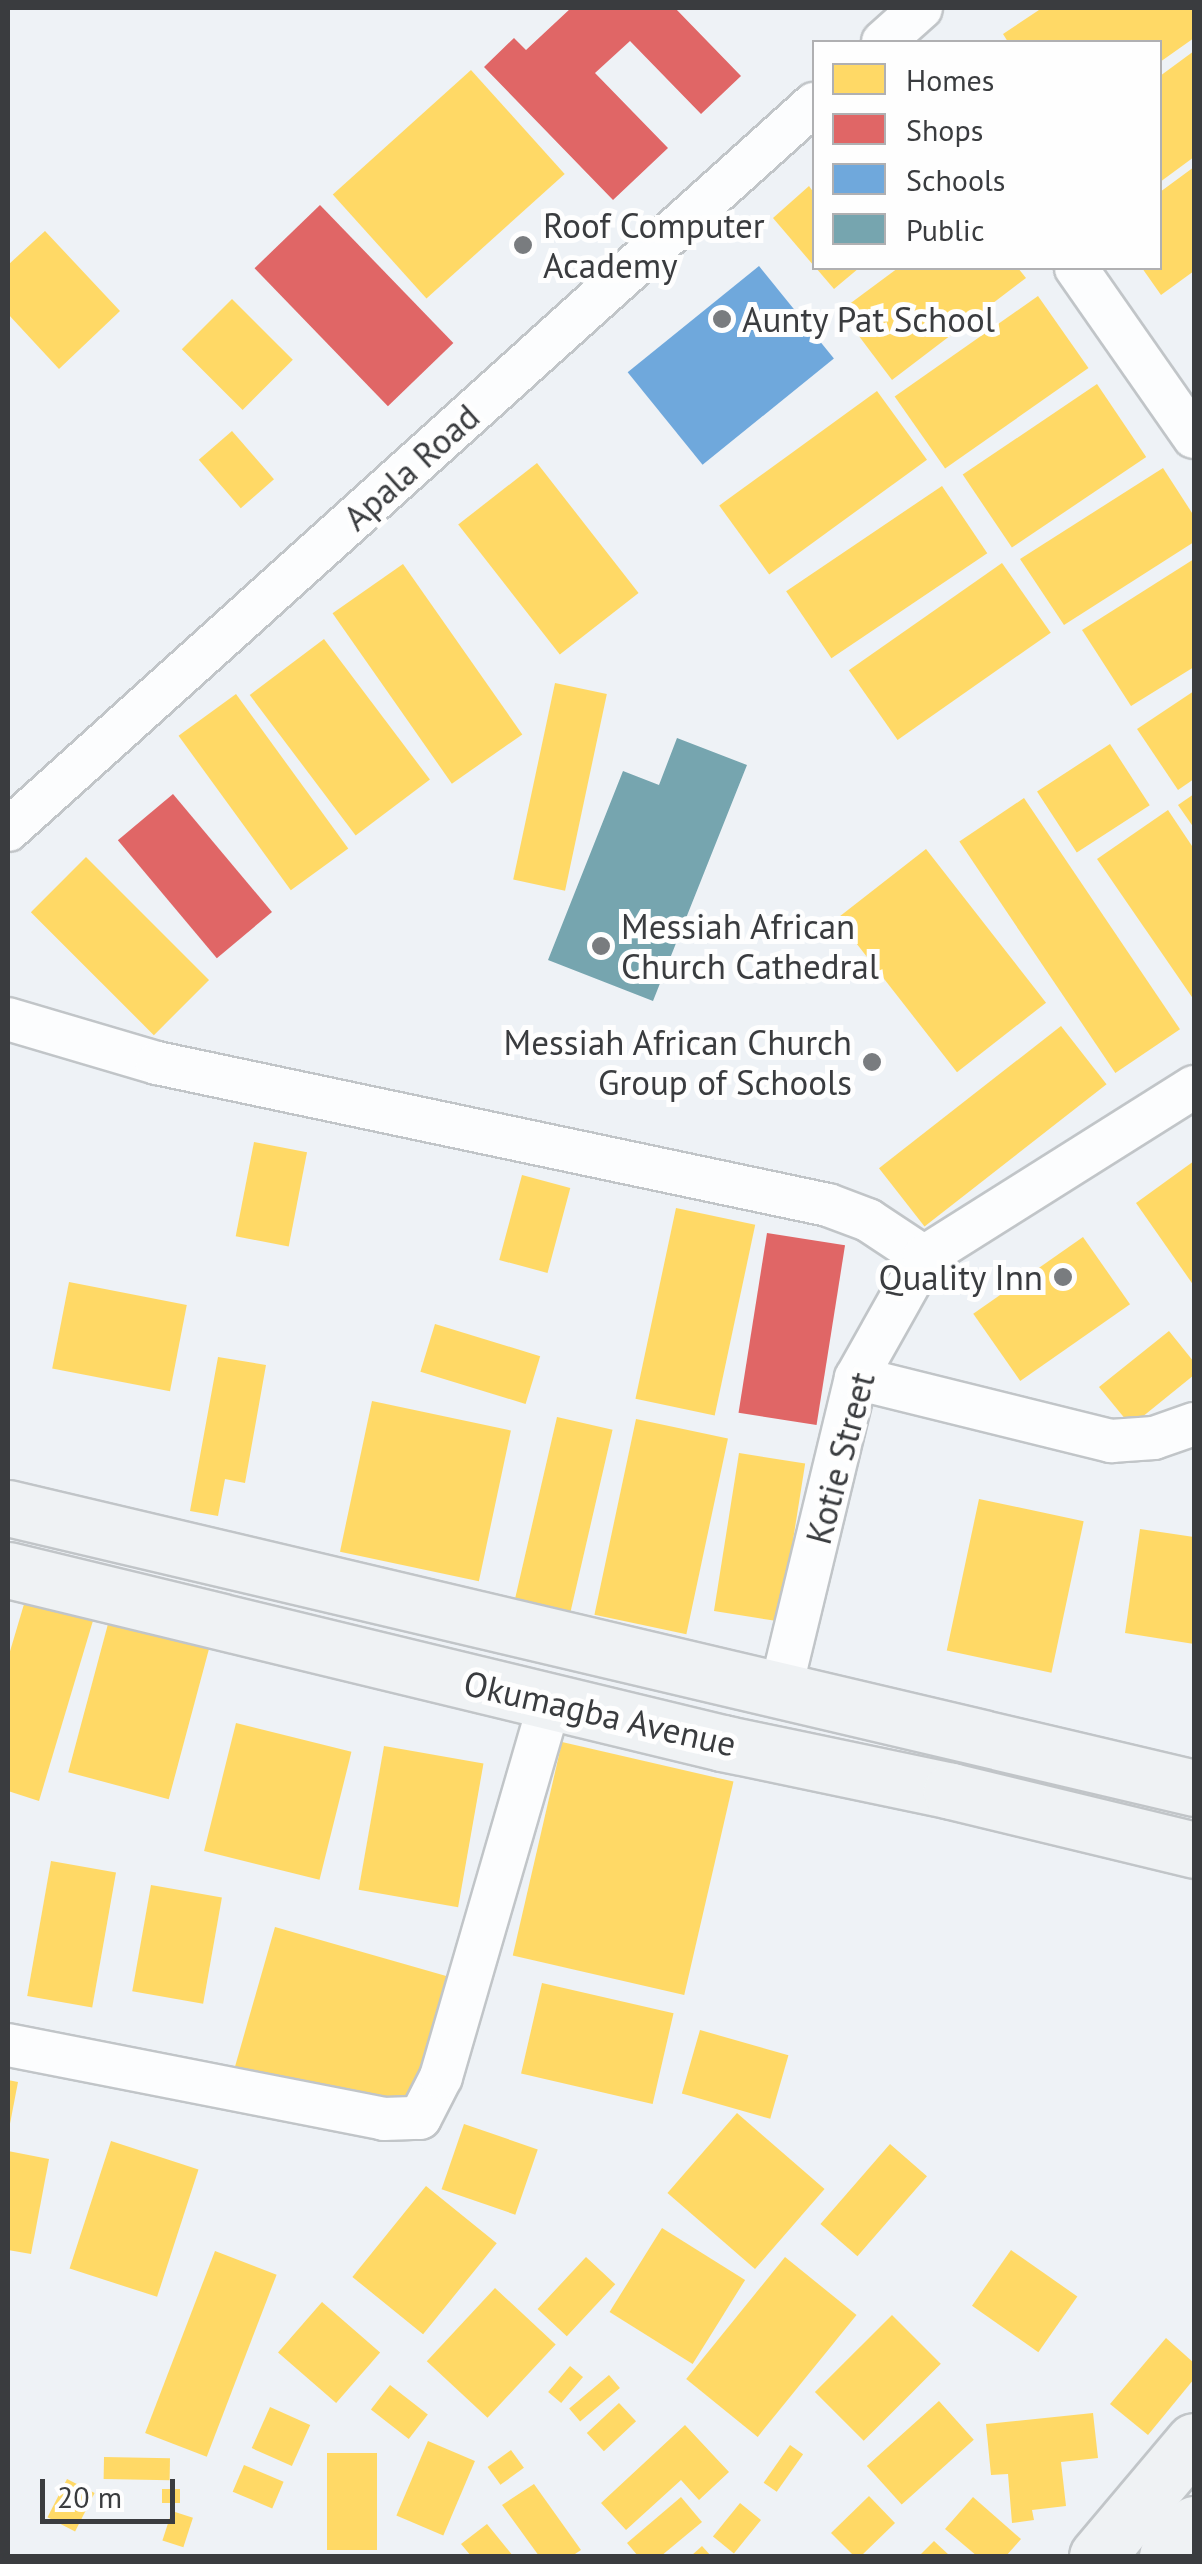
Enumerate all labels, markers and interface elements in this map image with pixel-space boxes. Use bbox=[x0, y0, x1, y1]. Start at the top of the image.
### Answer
legend bbox=[812, 40, 1162, 270]
text: Homes bbox=[906, 60, 994, 99]
text: Shops bbox=[906, 110, 983, 149]
text: Schools bbox=[906, 160, 1005, 199]
place label: Roof Computer Academy bbox=[543, 204, 765, 286]
text: Public bbox=[906, 210, 984, 249]
marker: Roof Computer Academy bbox=[512, 234, 534, 256]
place label: Aunty Pat School bbox=[742, 298, 996, 340]
marker: Aunty Pat School bbox=[711, 308, 733, 330]
street label: Apala Road bbox=[335, 395, 487, 539]
place label: Messiah African Church Cathedral bbox=[621, 905, 879, 987]
marker: Messiah African Church Cathedral bbox=[590, 935, 612, 957]
place label: Messiah African Church Group of Schools bbox=[502, 1021, 852, 1103]
marker: Messiah African Church Group of Schools bbox=[861, 1051, 883, 1073]
place label: Quality Inn bbox=[877, 1256, 1043, 1298]
marker: Quality Inn bbox=[1052, 1266, 1074, 1288]
street label: Kotie Street bbox=[797, 1367, 883, 1549]
street label: Okumagba Avenue bbox=[459, 1661, 741, 1765]
scale bar bbox=[45, 2459, 180, 2521]
text: 20 m bbox=[57, 2477, 122, 2516]

